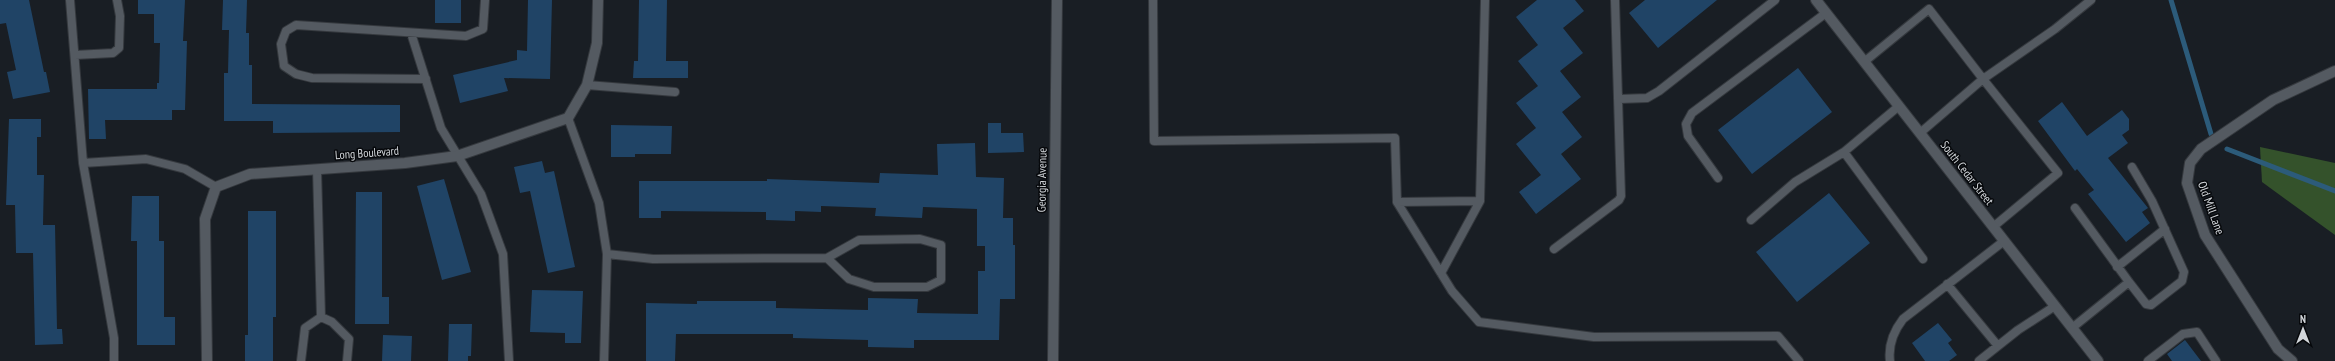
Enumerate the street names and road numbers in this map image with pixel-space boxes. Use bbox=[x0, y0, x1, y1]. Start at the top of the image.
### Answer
street label: South Cedar Street bbox=[1938, 138, 1998, 208]
street label: Long Boulevard bbox=[334, 143, 399, 162]
street label: Georgia Avenue bbox=[1033, 148, 1050, 212]
street label: Old Mill Lane bbox=[2195, 179, 2228, 236]

